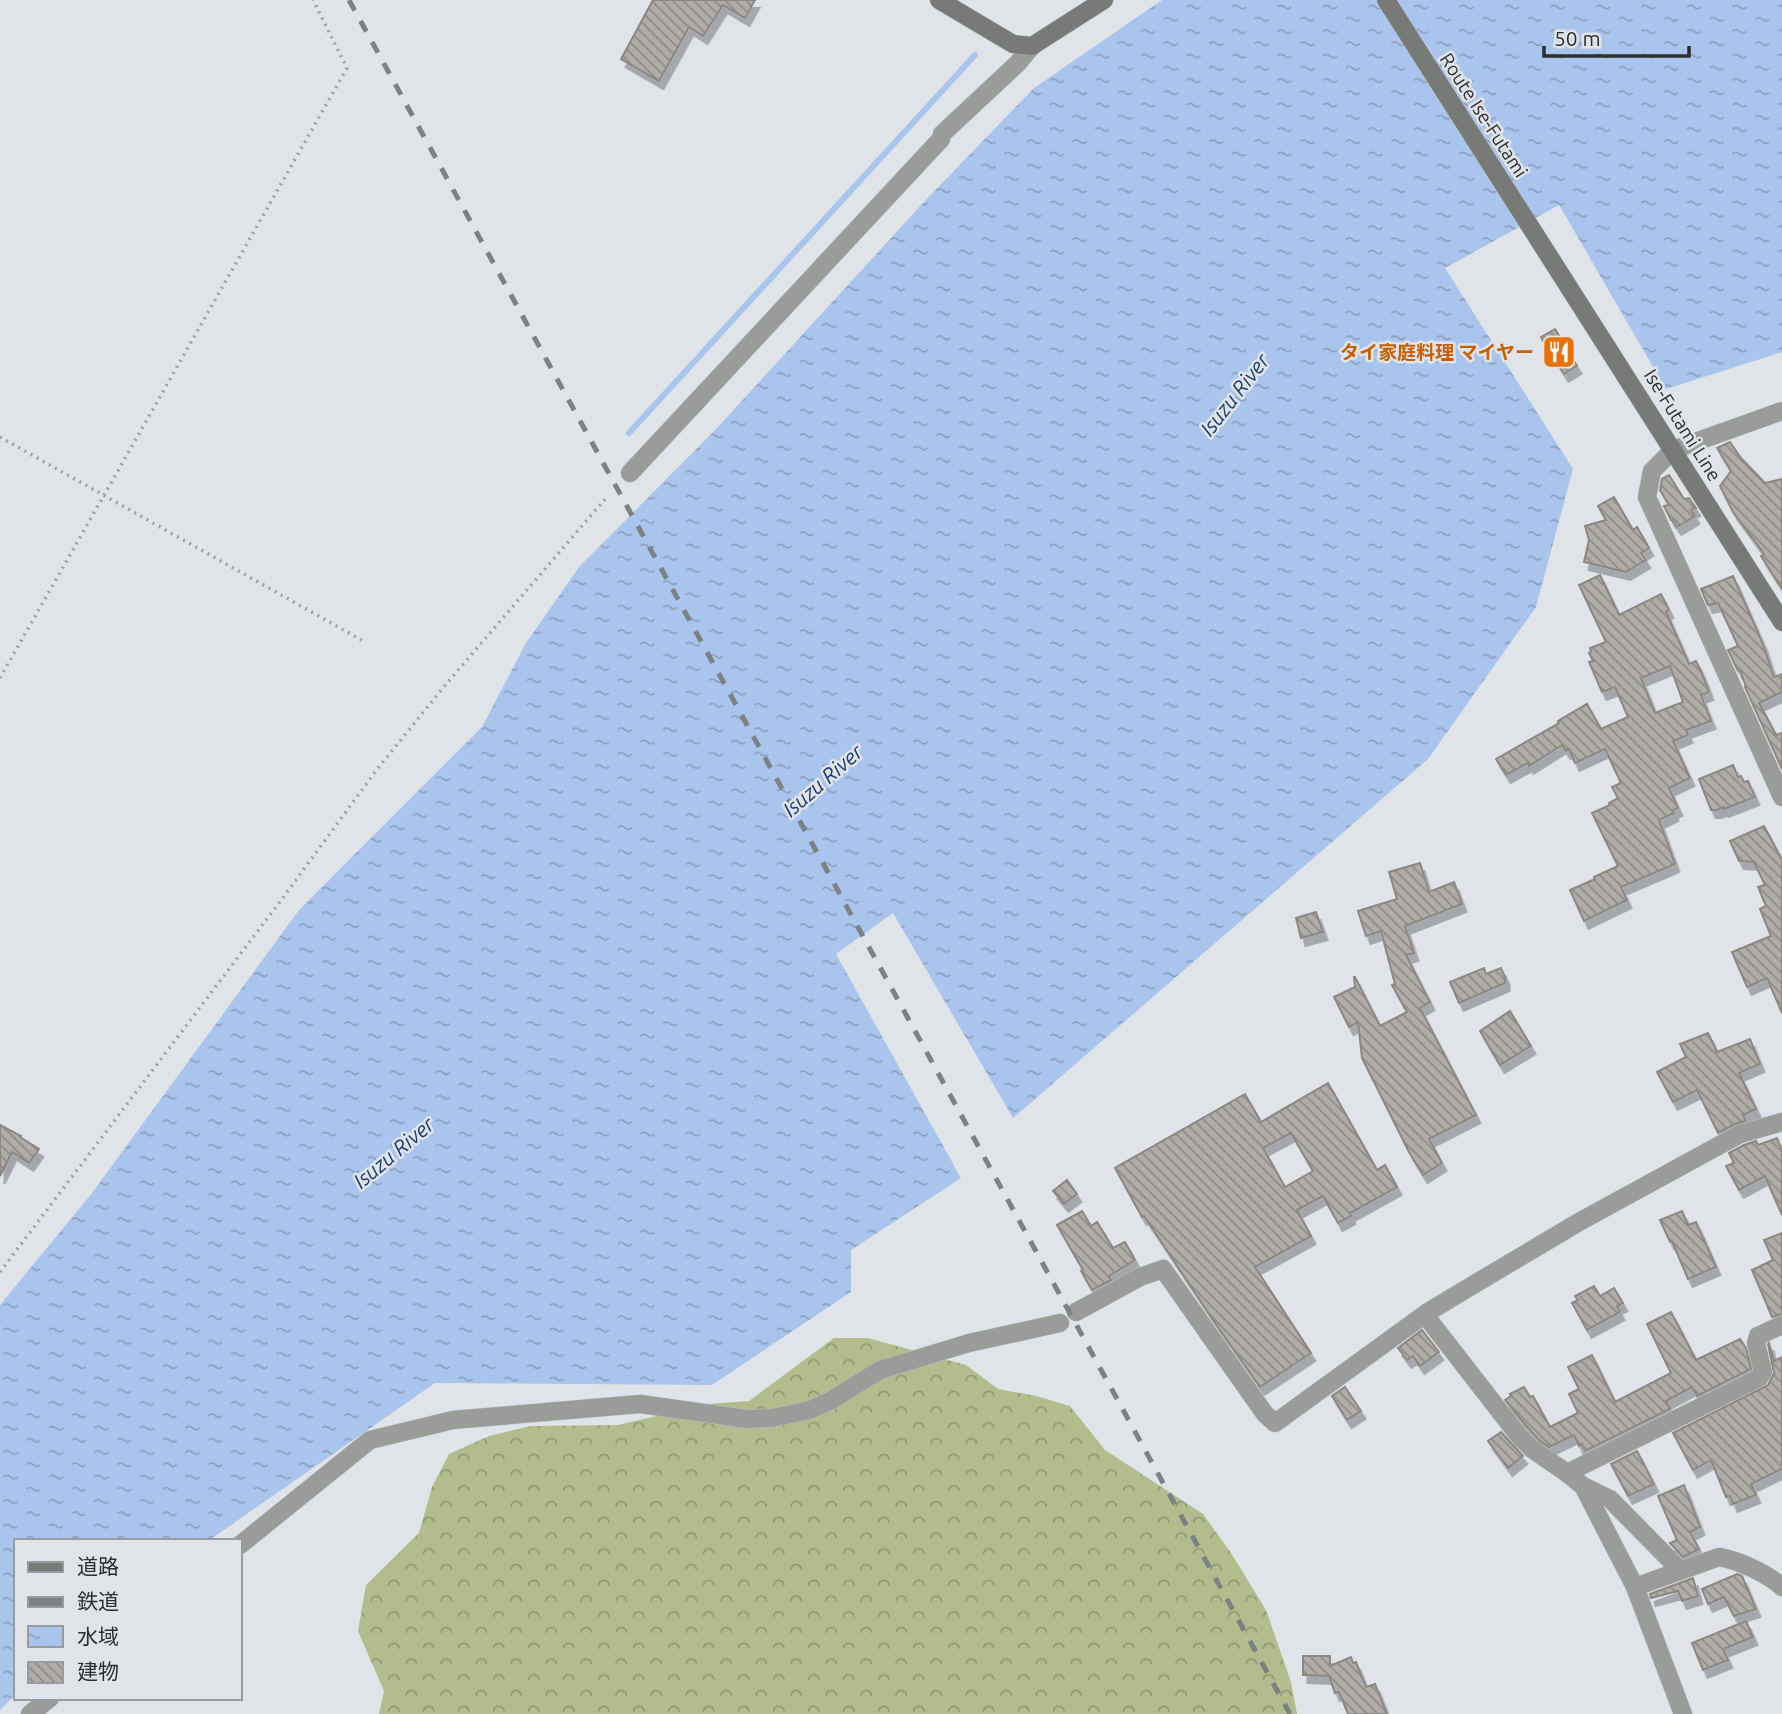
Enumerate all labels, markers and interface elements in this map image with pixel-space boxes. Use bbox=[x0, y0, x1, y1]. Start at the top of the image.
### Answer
scale bar bbox=[1544, 14, 1689, 58]
text: 50 m bbox=[1554, 26, 1601, 50]
street label: Route Ise-Futami bbox=[1436, 49, 1532, 181]
restaurant icon: タイ家庭料理 マイヤー bbox=[1540, 333, 1578, 371]
place label: タイ家庭料理 マイヤー bbox=[1340, 341, 1534, 363]
water label: Isuzu River bbox=[1195, 348, 1274, 440]
street label: Ise-Futami Line bbox=[1640, 365, 1726, 485]
water label: Isuzu River bbox=[778, 739, 868, 821]
water label: Isuzu River bbox=[348, 1111, 439, 1193]
legend bbox=[14, 1539, 242, 1700]
text: 道路 bbox=[77, 1554, 119, 1578]
text: 鉄道 bbox=[77, 1589, 119, 1613]
text: 水域 bbox=[77, 1624, 119, 1648]
text: 建物 bbox=[77, 1659, 119, 1683]

